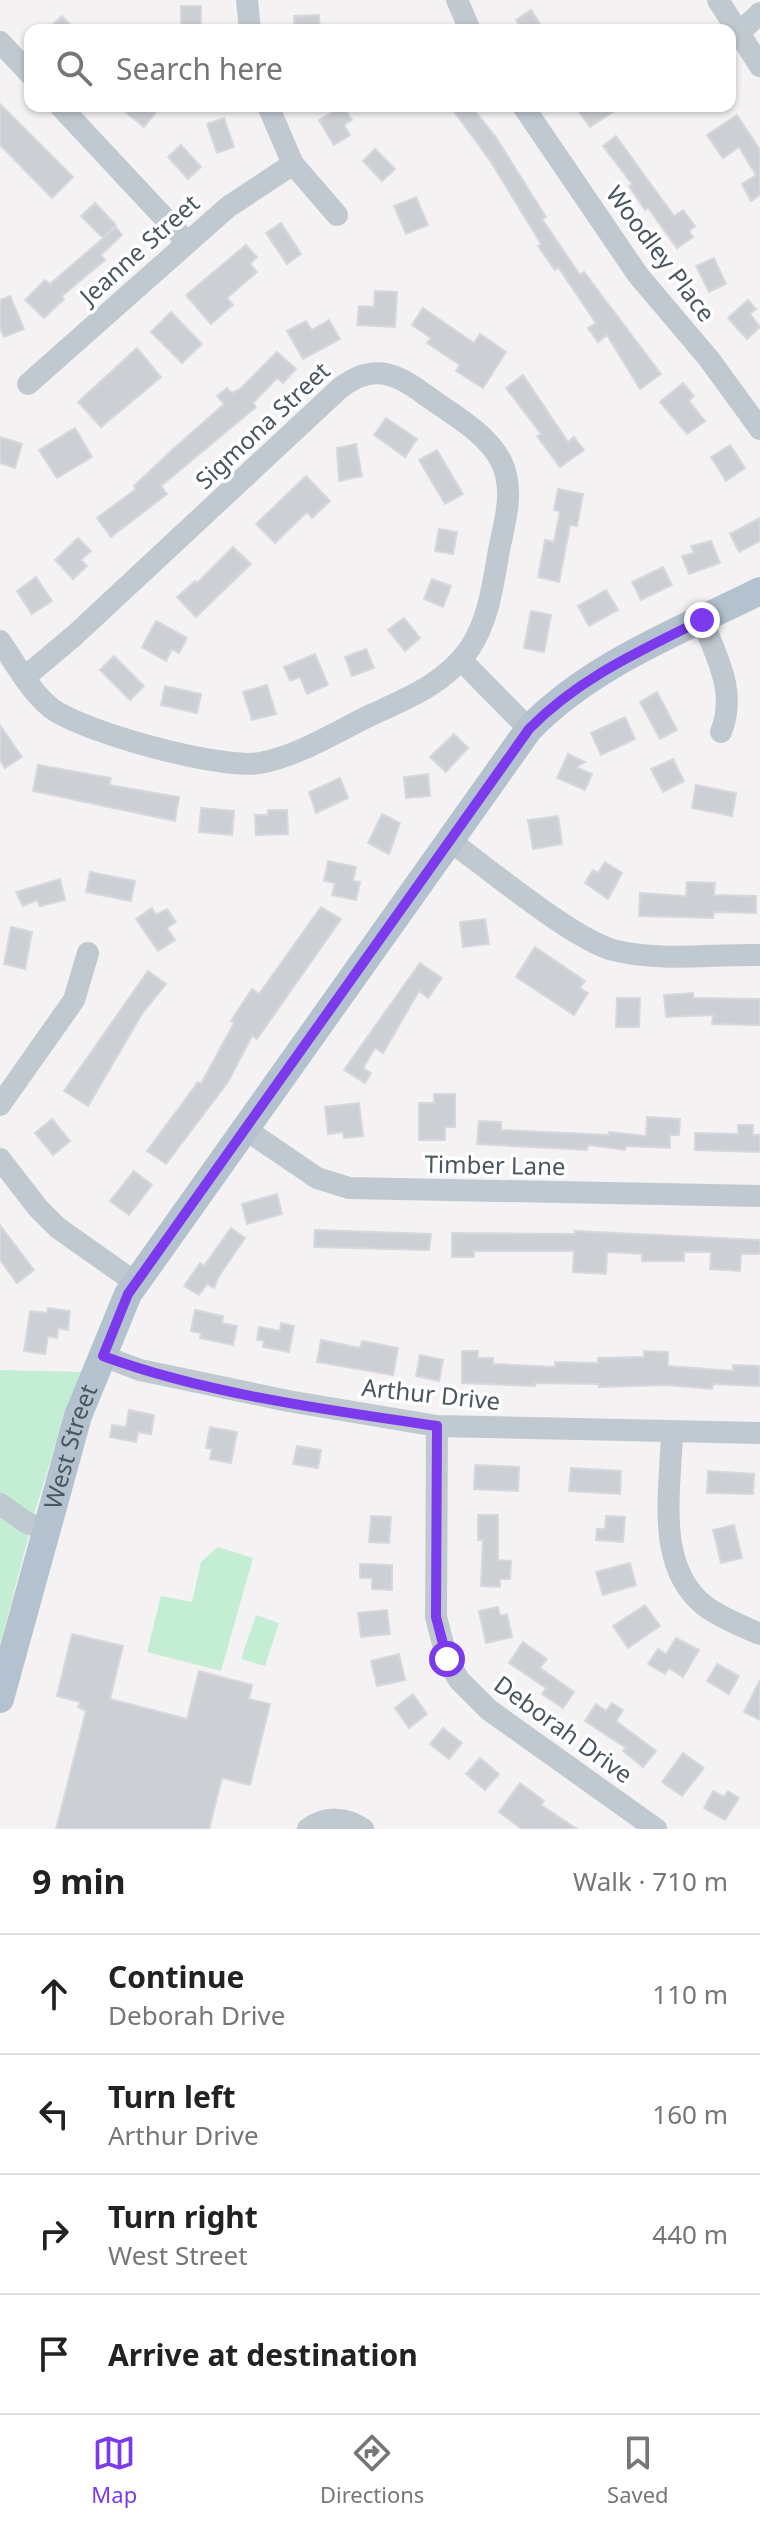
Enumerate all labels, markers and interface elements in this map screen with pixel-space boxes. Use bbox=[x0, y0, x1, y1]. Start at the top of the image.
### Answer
search box bbox=[24, 24, 736, 112]
icon: search bbox=[52, 46, 96, 90]
text: Search here bbox=[116, 48, 283, 89]
street label: Woodley Place bbox=[599, 178, 723, 328]
street label: Jeanne Street bbox=[71, 186, 206, 313]
street label: Sigmona Street bbox=[188, 354, 337, 496]
route end bbox=[684, 602, 720, 638]
street label: Timber Lane bbox=[424, 1147, 566, 1182]
street label: Arthur Drive bbox=[360, 1370, 502, 1417]
street label: West Street bbox=[35, 1378, 104, 1513]
route start bbox=[429, 1641, 465, 1677]
street label: Deborah Drive bbox=[488, 1667, 640, 1790]
text: 9 min bbox=[32, 1858, 126, 1904]
text: Walk · 710 m bbox=[573, 1863, 728, 1899]
text: Continue bbox=[108, 1956, 244, 1997]
icon: ahead bbox=[32, 1972, 76, 2016]
text: 110 m bbox=[652, 1976, 728, 2012]
text: Deborah Drive bbox=[108, 1997, 285, 2033]
text: Turn left bbox=[108, 2076, 236, 2117]
icon: left bbox=[32, 2092, 76, 2136]
text: 160 m bbox=[652, 2096, 728, 2132]
text: Arthur Drive bbox=[108, 2117, 259, 2153]
text: Turn right bbox=[108, 2196, 258, 2237]
icon: right bbox=[32, 2212, 76, 2256]
text: 440 m bbox=[652, 2216, 728, 2252]
text: West Street bbox=[108, 2237, 248, 2273]
icon: arrive bbox=[32, 2332, 76, 2376]
text: Arrive at destination bbox=[108, 2334, 418, 2375]
tab: Map bbox=[91, 2431, 137, 2509]
tab: Directions bbox=[320, 2431, 424, 2509]
tab: Saved bbox=[607, 2431, 669, 2509]

